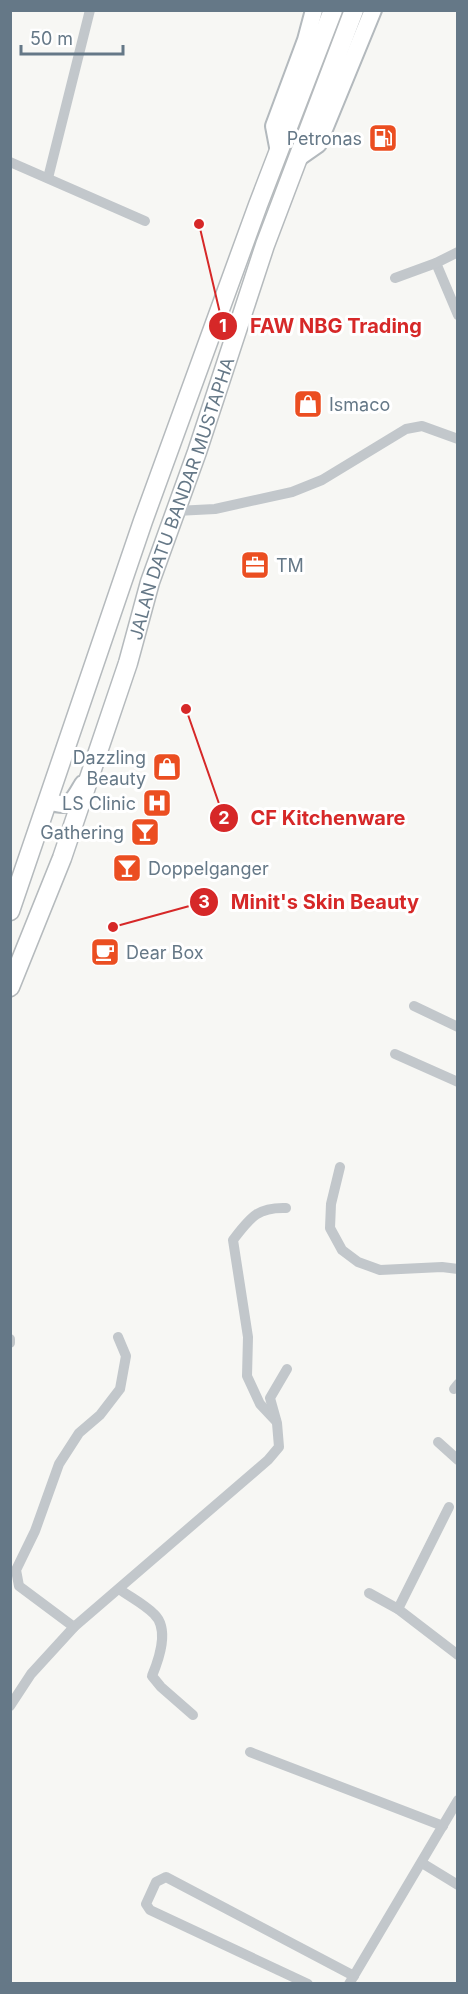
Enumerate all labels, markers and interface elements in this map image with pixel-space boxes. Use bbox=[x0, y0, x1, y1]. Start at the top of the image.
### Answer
scale bar bbox=[21, 18, 123, 56]
text: 50 m bbox=[30, 28, 73, 49]
fuel station icon: Petronas bbox=[367, 122, 399, 154]
place label: Petronas bbox=[287, 128, 362, 149]
callout: FAW NBG Trading bbox=[208, 307, 434, 345]
text: FAW NBG Trading bbox=[250, 314, 422, 338]
text: 1 bbox=[219, 315, 227, 336]
street label: JALAN DATU BANDAR MUSTAPHA bbox=[124, 354, 238, 642]
shop icon: Ismaco bbox=[292, 388, 324, 420]
place label: Ismaco bbox=[329, 394, 390, 415]
office icon: TM bbox=[239, 549, 271, 581]
place label: TM bbox=[276, 555, 304, 576]
place label: Dazzling Beauty bbox=[73, 747, 146, 789]
shop icon: Dazzling Beauty bbox=[151, 751, 183, 783]
hospital icon: LS Clinic bbox=[141, 787, 173, 819]
place label: LS Clinic bbox=[62, 793, 136, 814]
callout: CF Kitchenware bbox=[209, 799, 418, 837]
text: CF Kitchenware bbox=[250, 806, 406, 830]
text: 2 bbox=[218, 807, 230, 828]
bar icon: Gathering bbox=[129, 816, 161, 848]
place label: Gathering bbox=[40, 822, 124, 843]
bar icon: Doppelganger bbox=[111, 852, 143, 884]
place label: Doppelganger bbox=[148, 858, 269, 879]
callout: Minit's Skin Beauty bbox=[189, 883, 431, 921]
text: Minit's Skin Beauty bbox=[231, 890, 419, 914]
text: 3 bbox=[198, 891, 210, 912]
cafe icon: Dear Box bbox=[89, 936, 121, 968]
place label: Dear Box bbox=[126, 942, 204, 963]

